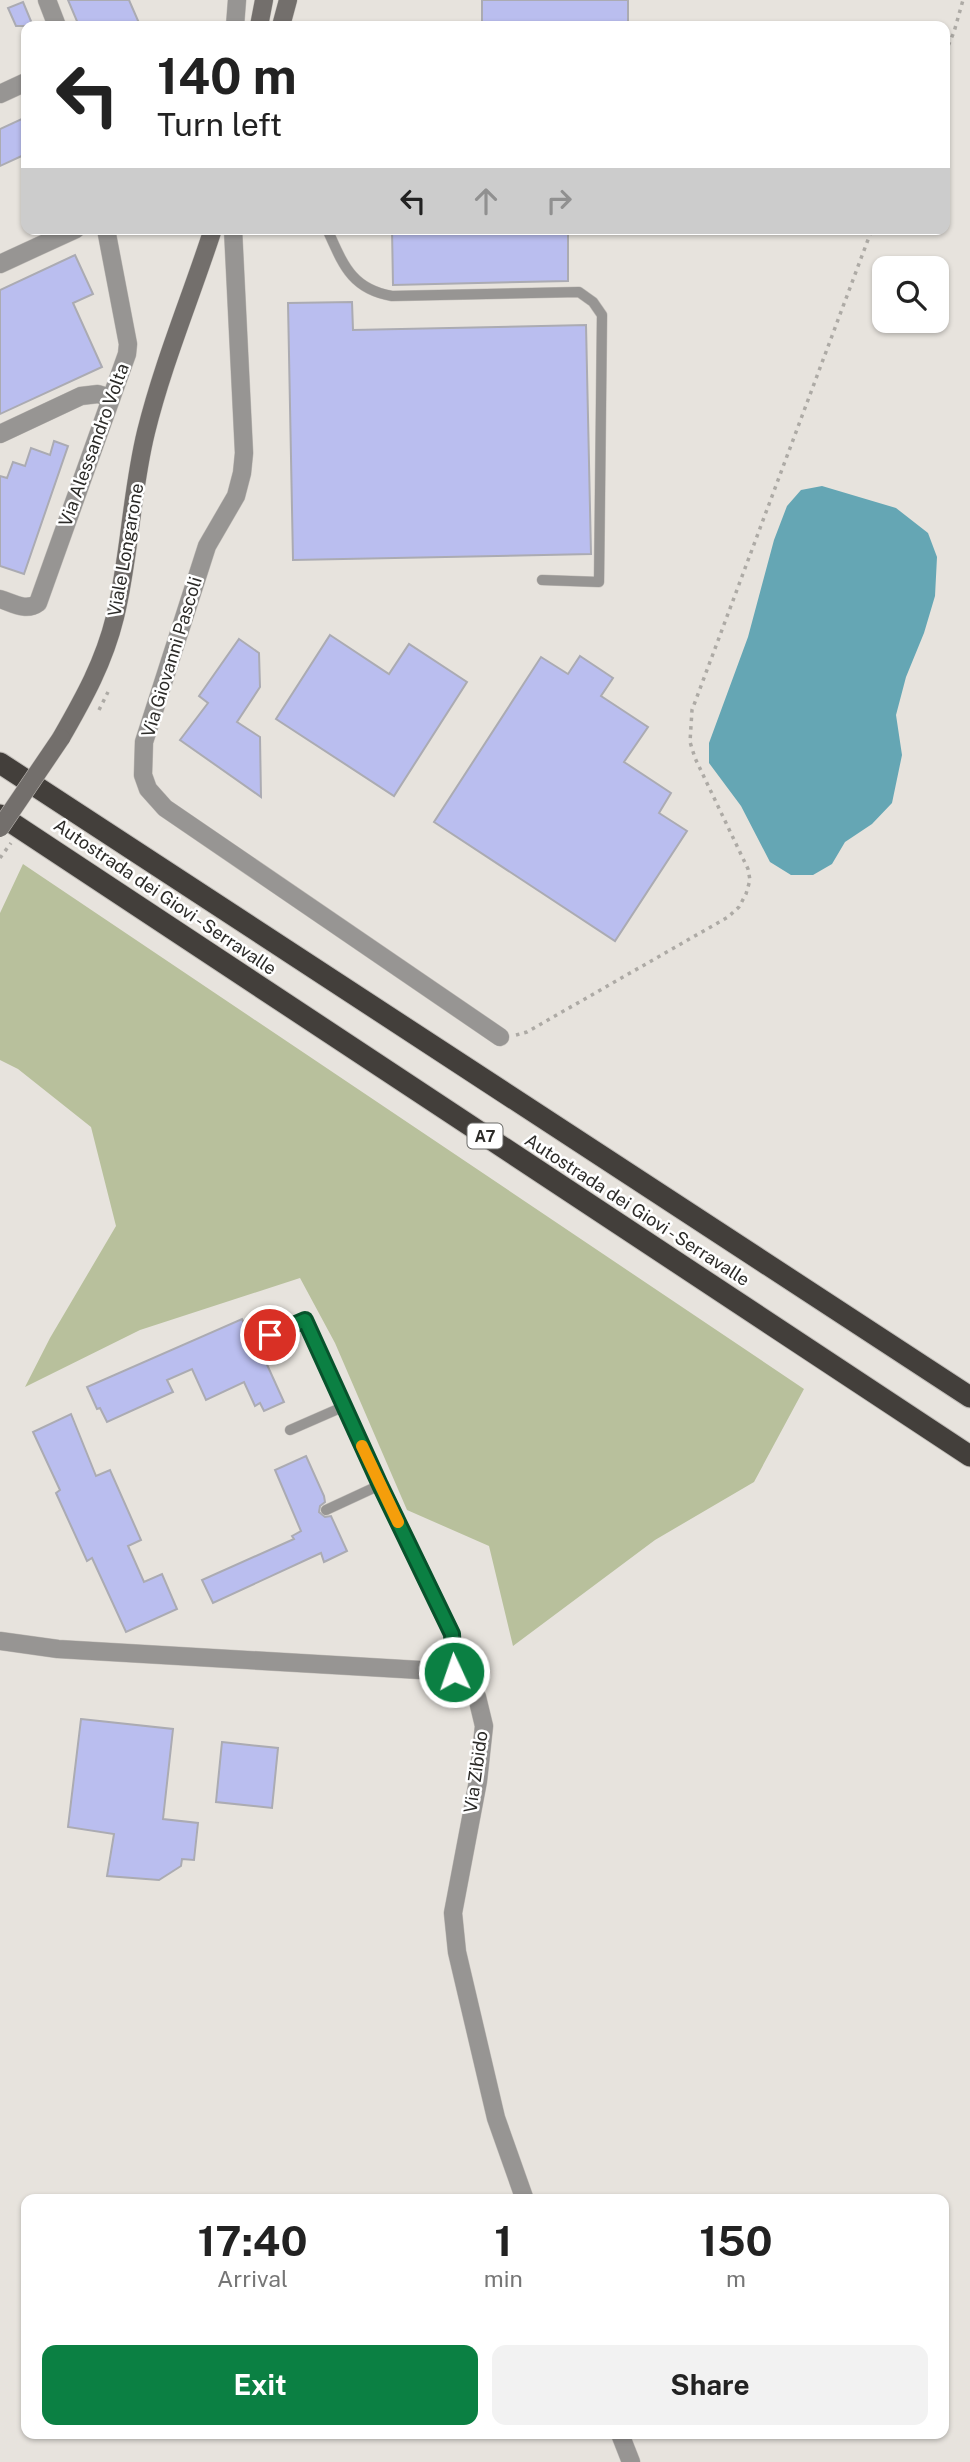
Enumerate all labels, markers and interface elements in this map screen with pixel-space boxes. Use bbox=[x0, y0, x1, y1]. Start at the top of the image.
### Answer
text: 140 m bbox=[157, 47, 297, 105]
icon: left bbox=[42, 49, 133, 140]
text: Turn left bbox=[157, 106, 282, 143]
icon: left bbox=[394, 182, 432, 220]
icon: ahead bbox=[467, 182, 505, 220]
icon: right bbox=[540, 182, 578, 220]
map controls bbox=[872, 256, 949, 333]
button: search bbox=[872, 256, 949, 333]
street label: Via Alessandro Volta bbox=[54, 360, 133, 529]
street label: Viale Longarone bbox=[103, 482, 148, 618]
street label: Via Giovanni Pascoli bbox=[137, 574, 206, 740]
street label: Autostrada dei Giovi - Serravalle bbox=[50, 814, 280, 979]
road number: A7 bbox=[468, 1124, 503, 1148]
street label: Autostrada dei Giovi - Serravalle bbox=[521, 1129, 754, 1290]
pin bbox=[240, 1305, 300, 1365]
icon: arrive bbox=[251, 1316, 289, 1354]
position arrow bbox=[417, 1635, 491, 1709]
street label: Via Zibido bbox=[459, 1729, 492, 1814]
text: 17:40 bbox=[197, 2216, 307, 2265]
text: 1 bbox=[494, 2216, 512, 2265]
text: 150 bbox=[699, 2216, 773, 2265]
text: Arrival bbox=[217, 2265, 288, 2292]
text: min bbox=[484, 2265, 523, 2292]
text: m bbox=[726, 2265, 746, 2292]
button: Exit bbox=[42, 2345, 478, 2425]
button: Share bbox=[492, 2345, 928, 2425]

